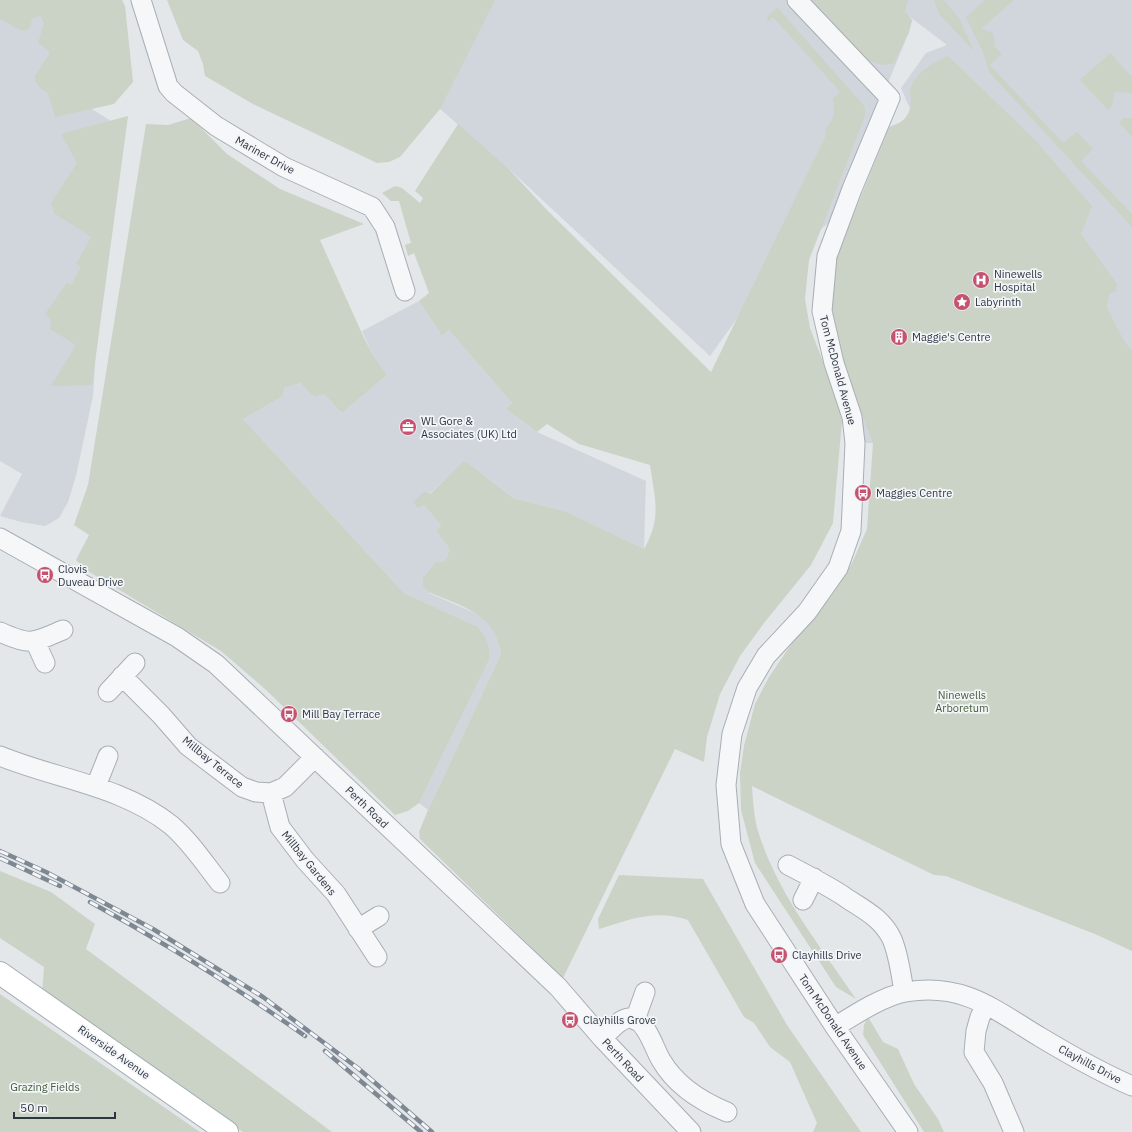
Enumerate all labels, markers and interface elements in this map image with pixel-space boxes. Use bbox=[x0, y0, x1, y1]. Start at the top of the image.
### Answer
street label: Mariner Drive bbox=[233, 133, 297, 177]
place label: Ninewells Hospital bbox=[994, 267, 1042, 294]
hospital icon: Ninewells Hospital bbox=[971, 270, 991, 290]
place icon: Labyrinth bbox=[952, 292, 972, 312]
place label: Labyrinth bbox=[975, 295, 1021, 309]
street label: Tom McDonald Avenue bbox=[817, 314, 859, 426]
building icon: Maggie's Centre bbox=[889, 327, 909, 347]
place label: Maggie's Centre bbox=[912, 330, 991, 344]
place label: WL Gore & Associates (UK) Ltd bbox=[421, 414, 517, 441]
office icon: WL Gore & Associates (UK) Ltd bbox=[398, 417, 418, 437]
bus stop icon: Maggies Centre bbox=[853, 483, 873, 503]
place label: Maggies Centre bbox=[876, 486, 952, 500]
place label: Clovis Duveau Drive bbox=[58, 562, 123, 589]
bus stop icon: Clovis Duveau Drive bbox=[35, 565, 55, 585]
park label: Ninewells Arboretum bbox=[935, 688, 989, 715]
bus stop icon: Mill Bay Terrace bbox=[279, 704, 299, 724]
place label: Mill Bay Terrace bbox=[302, 707, 380, 721]
street label: Millbay Terrace bbox=[179, 733, 247, 791]
street label: Perth Road bbox=[343, 783, 391, 831]
street label: Millbay Gardens bbox=[279, 828, 339, 898]
bus stop icon: Clayhills Drive bbox=[769, 945, 789, 965]
place label: Clayhills Drive bbox=[792, 948, 862, 962]
street label: Tom McDonald Avenue bbox=[796, 971, 870, 1073]
bus stop icon: Clayhills Grove bbox=[560, 1010, 580, 1030]
place label: Clayhills Grove bbox=[583, 1013, 656, 1027]
street label: Riverside Avenue bbox=[75, 1022, 153, 1082]
street label: Perth Road bbox=[599, 1035, 647, 1085]
street label: Clayhills Drive bbox=[1056, 1041, 1124, 1087]
park label: Grazing Fields bbox=[10, 1080, 80, 1094]
scale bar bbox=[14, 1094, 115, 1120]
text: 50 m bbox=[20, 1100, 48, 1115]

